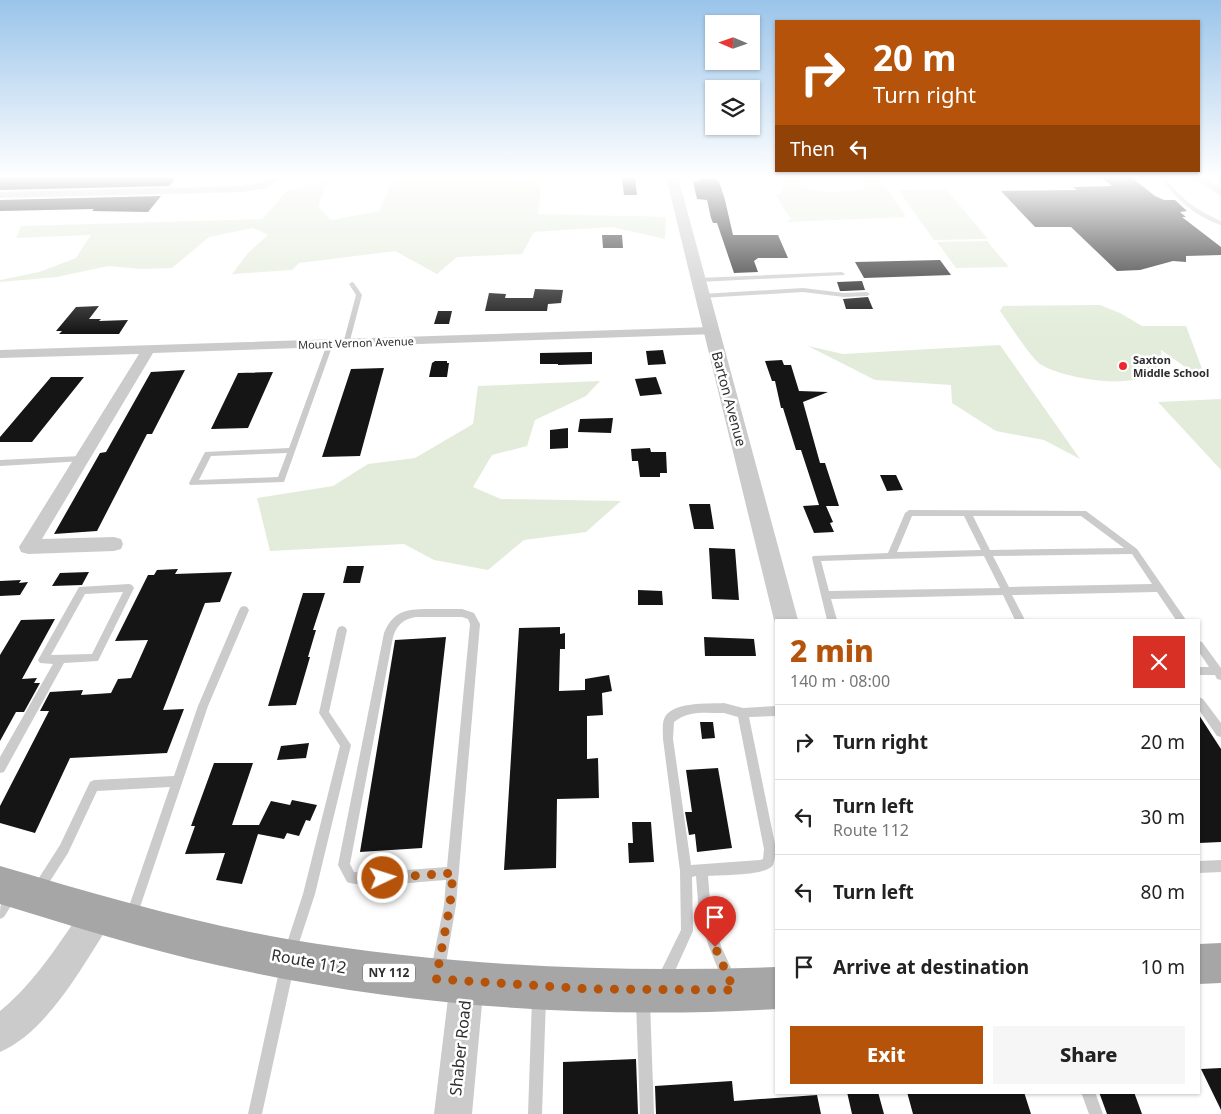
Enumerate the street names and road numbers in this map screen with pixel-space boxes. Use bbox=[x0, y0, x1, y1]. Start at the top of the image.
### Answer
street label: Mount Vernon Avenue bbox=[298, 333, 414, 352]
street label: Barton Avenue bbox=[708, 349, 751, 449]
street label: Route 112 bbox=[270, 944, 348, 978]
road number: NY 112 bbox=[363, 964, 415, 982]
street label: Shaber Road bbox=[444, 999, 476, 1097]

